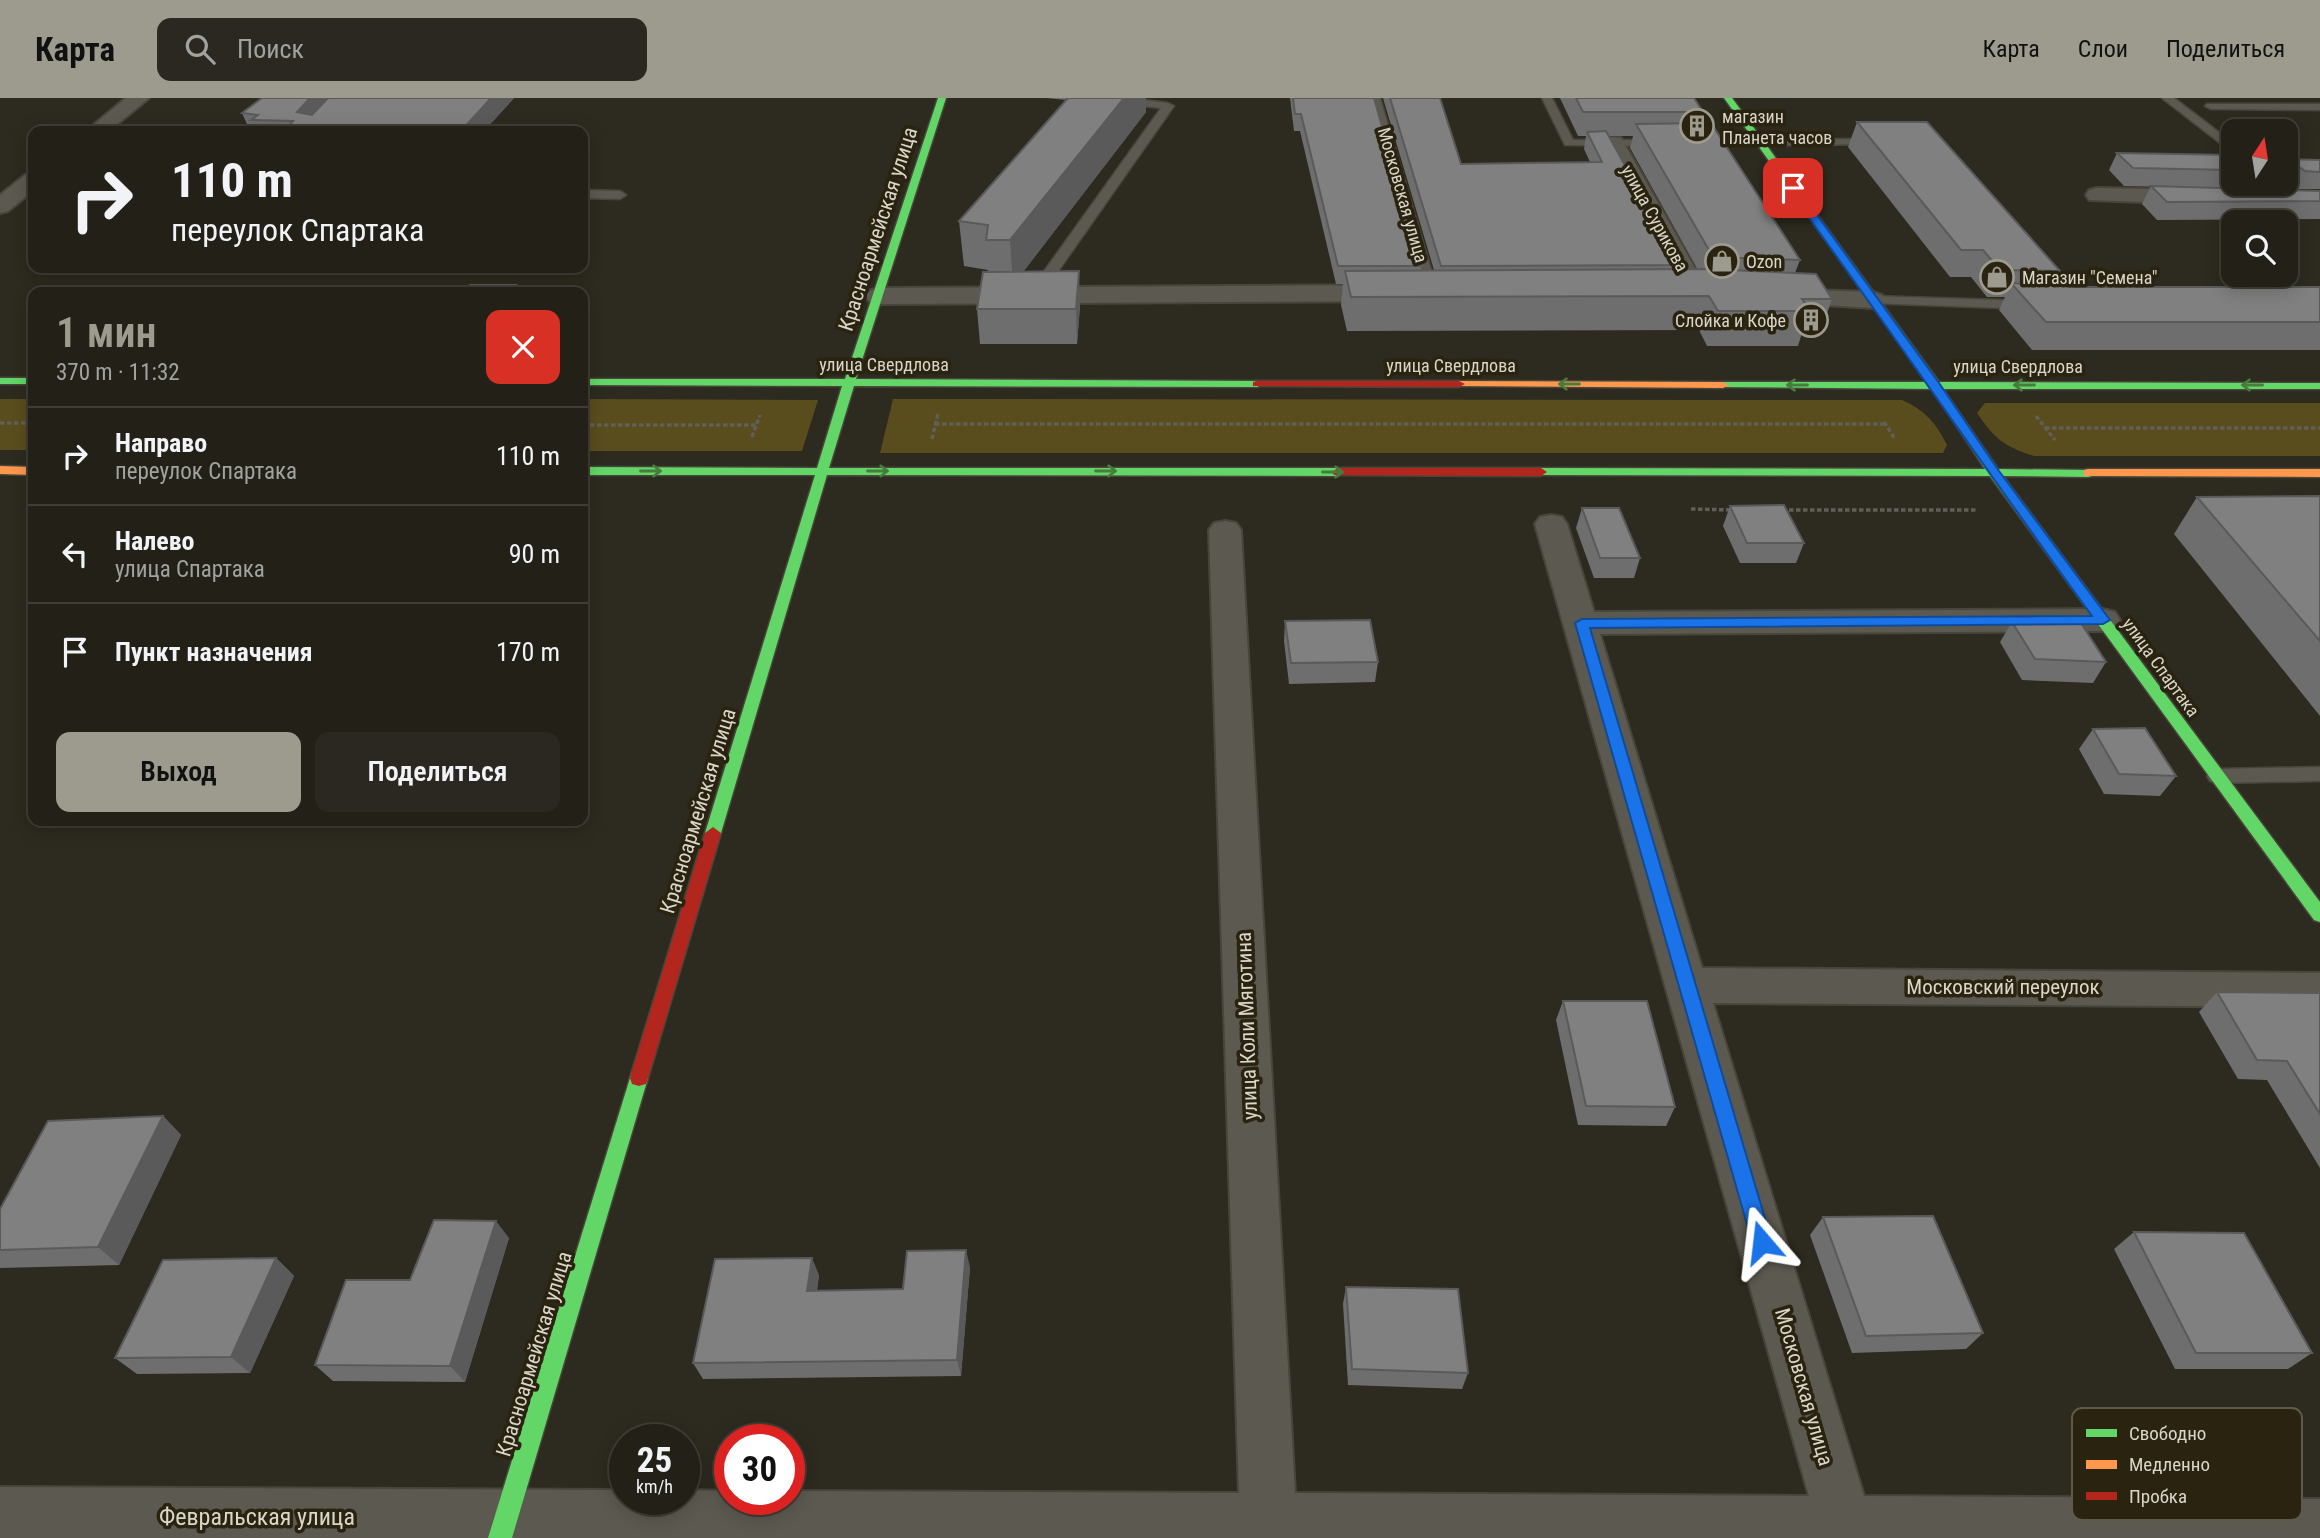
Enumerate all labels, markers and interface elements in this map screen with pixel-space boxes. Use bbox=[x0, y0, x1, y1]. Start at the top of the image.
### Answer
search box bbox=[157, 18, 647, 81]
text: Карта bbox=[35, 30, 115, 69]
icon: search bbox=[181, 30, 219, 68]
text: Поиск bbox=[237, 34, 304, 64]
text: Карта bbox=[1982, 35, 2040, 63]
text: Слои bbox=[2078, 35, 2128, 63]
text: Поделиться bbox=[2166, 35, 2285, 63]
place label: магазин Планета часов bbox=[1722, 106, 1832, 148]
building icon: магазин Планета часов bbox=[1678, 107, 1716, 145]
north arrow bbox=[2221, 119, 2298, 196]
map controls bbox=[2221, 119, 2298, 287]
street label: Красноармейская улица bbox=[834, 124, 922, 334]
street label: Московская улица bbox=[1374, 125, 1432, 265]
text: 110 m bbox=[171, 152, 293, 209]
icon: right bbox=[56, 154, 147, 245]
pin bbox=[1763, 158, 1823, 218]
street label: улица Сурикова bbox=[1617, 161, 1693, 275]
icon: arrive bbox=[1774, 169, 1812, 207]
button: search bbox=[2221, 210, 2298, 287]
text: переулок Спартака bbox=[171, 211, 424, 249]
shop icon: Ozon bbox=[1703, 242, 1741, 280]
place label: Ozon bbox=[1746, 251, 1782, 272]
shop icon: Магазин "Семена" bbox=[1978, 258, 2016, 296]
place label: Магазин "Семена" bbox=[2022, 267, 2157, 288]
building icon: Слойка и Кофе bbox=[1792, 301, 1830, 339]
text: 1 мин bbox=[56, 308, 157, 357]
button: close bbox=[486, 310, 560, 384]
place label: Слойка и Кофе bbox=[1675, 310, 1786, 331]
street label: улица Свердлова bbox=[819, 354, 949, 375]
street label: улица Свердлова bbox=[1386, 355, 1516, 376]
street label: улица Свердлова bbox=[1953, 356, 2083, 377]
text: 370 m · 11:32 bbox=[56, 359, 180, 386]
one-way arrow bbox=[1558, 377, 1581, 391]
one-way arrow bbox=[1786, 378, 1809, 392]
one-way arrow bbox=[2013, 378, 2036, 392]
one-way arrow bbox=[2241, 378, 2264, 392]
text: Направо bbox=[115, 428, 207, 458]
icon: right bbox=[56, 437, 94, 475]
text: 110 m bbox=[496, 441, 560, 471]
text: переулок Спартака bbox=[115, 458, 297, 485]
one-way arrow bbox=[639, 464, 662, 478]
one-way arrow bbox=[867, 464, 890, 478]
one-way arrow bbox=[1094, 464, 1117, 478]
one-way arrow bbox=[1322, 465, 1345, 479]
text: Налево bbox=[115, 526, 195, 556]
icon: left bbox=[56, 535, 94, 573]
text: 90 m bbox=[509, 539, 560, 569]
text: улица Спартака bbox=[115, 556, 265, 583]
street label: улица Спартака bbox=[2118, 613, 2204, 721]
icon: arrive bbox=[56, 633, 94, 671]
text: Пункт назначения bbox=[115, 637, 313, 667]
text: 170 m bbox=[496, 637, 560, 667]
street label: Красноармейская улица bbox=[655, 706, 741, 916]
button: Выход bbox=[56, 732, 301, 812]
button: Поделиться bbox=[315, 732, 560, 812]
street label: улица Коли Мяготина bbox=[1232, 932, 1262, 1120]
street label: Московский переулок bbox=[1906, 975, 2100, 999]
position arrow bbox=[1725, 1205, 1799, 1279]
street label: Красноармейская улица bbox=[491, 1249, 577, 1459]
street label: Московская улица bbox=[1770, 1305, 1838, 1469]
legend bbox=[2072, 1408, 2302, 1520]
text: Свободно bbox=[2129, 1422, 2206, 1445]
speed limit sign: 30 bbox=[714, 1424, 805, 1515]
text: 25 bbox=[637, 1440, 672, 1481]
text: Медленно bbox=[2129, 1453, 2210, 1476]
text: km/h bbox=[636, 1476, 673, 1497]
text: Пробка bbox=[2129, 1485, 2187, 1508]
street label: Февральская улица bbox=[159, 1503, 355, 1531]

